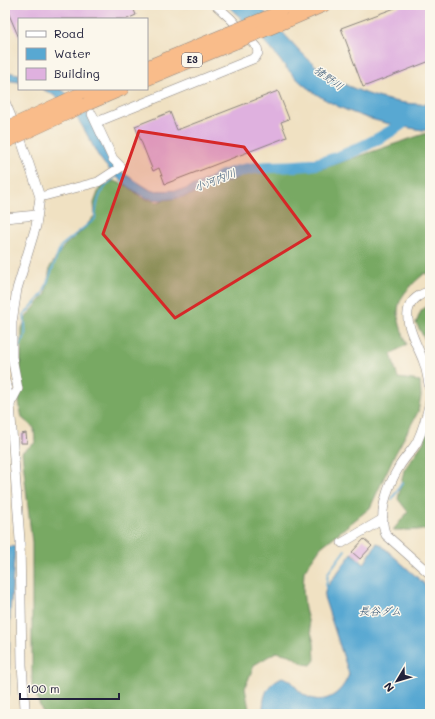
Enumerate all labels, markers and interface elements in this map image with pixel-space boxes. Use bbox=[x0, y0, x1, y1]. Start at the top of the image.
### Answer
legend bbox=[18, 18, 148, 90]
text: Road bbox=[54, 25, 84, 41]
text: Water bbox=[54, 45, 91, 61]
road number: E3 bbox=[182, 53, 202, 67]
water label: 猪野川 bbox=[312, 62, 347, 93]
text: Building bbox=[54, 65, 100, 81]
water label: 小河内川 bbox=[192, 165, 238, 194]
water label: 長谷ダム bbox=[358, 603, 402, 618]
north arrow bbox=[377, 661, 417, 701]
scale bar bbox=[20, 675, 119, 701]
text: 100 m bbox=[26, 680, 60, 696]
text: N bbox=[380, 680, 397, 695]

